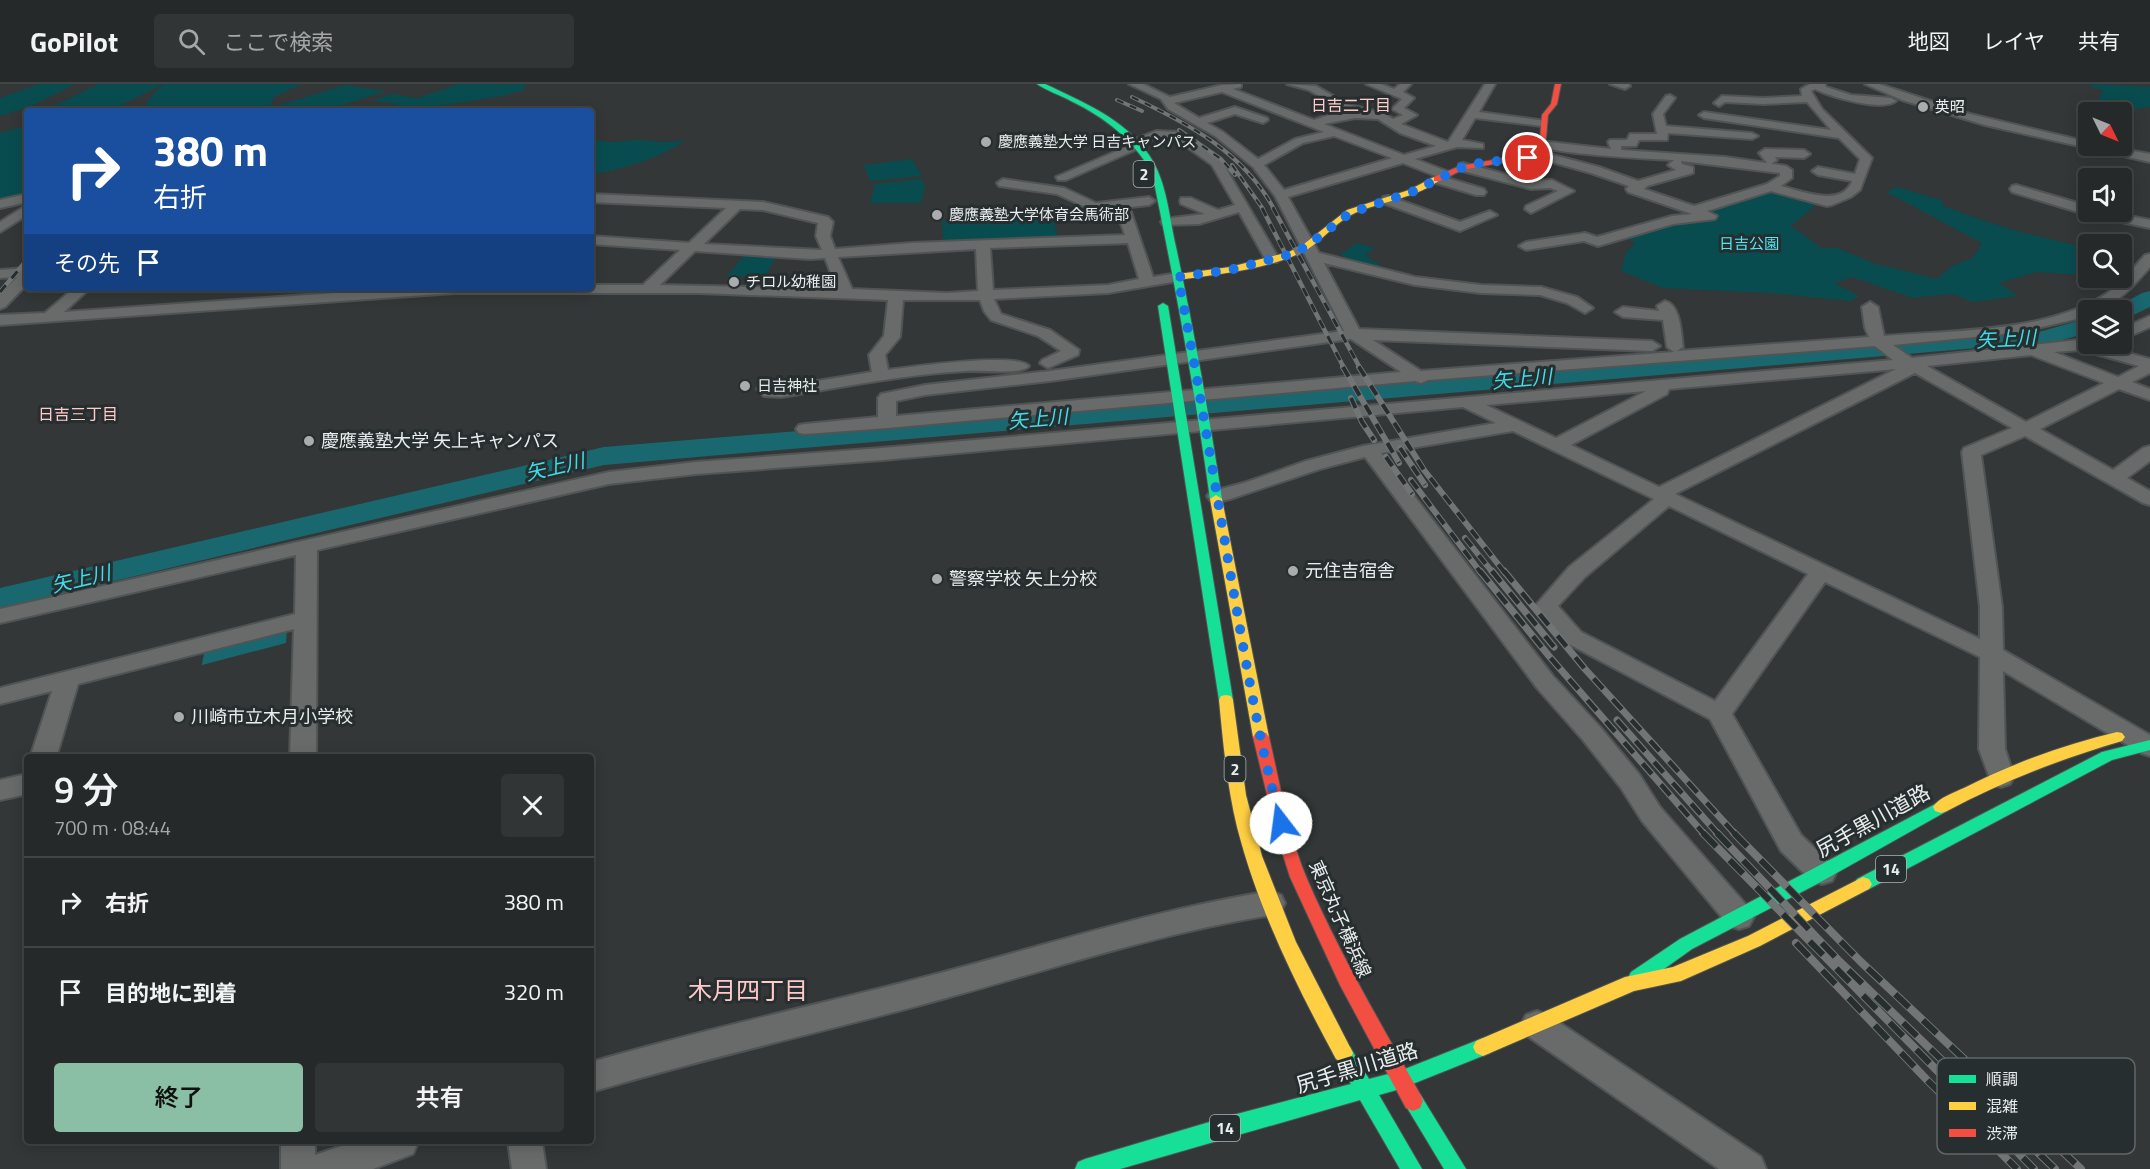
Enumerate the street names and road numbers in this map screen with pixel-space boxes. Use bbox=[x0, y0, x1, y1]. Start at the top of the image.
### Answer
road number: 2 bbox=[1134, 161, 1154, 187]
road number: 2 bbox=[1224, 756, 1246, 782]
street label: 尻手黒川道路 bbox=[1810, 776, 1935, 865]
street label: 東京丸子横浜線 bbox=[1302, 856, 1378, 982]
road number: 14 bbox=[1876, 856, 1906, 882]
street label: 尻手黒川道路 bbox=[1292, 1033, 1422, 1101]
road number: 14 bbox=[1210, 1115, 1240, 1141]

